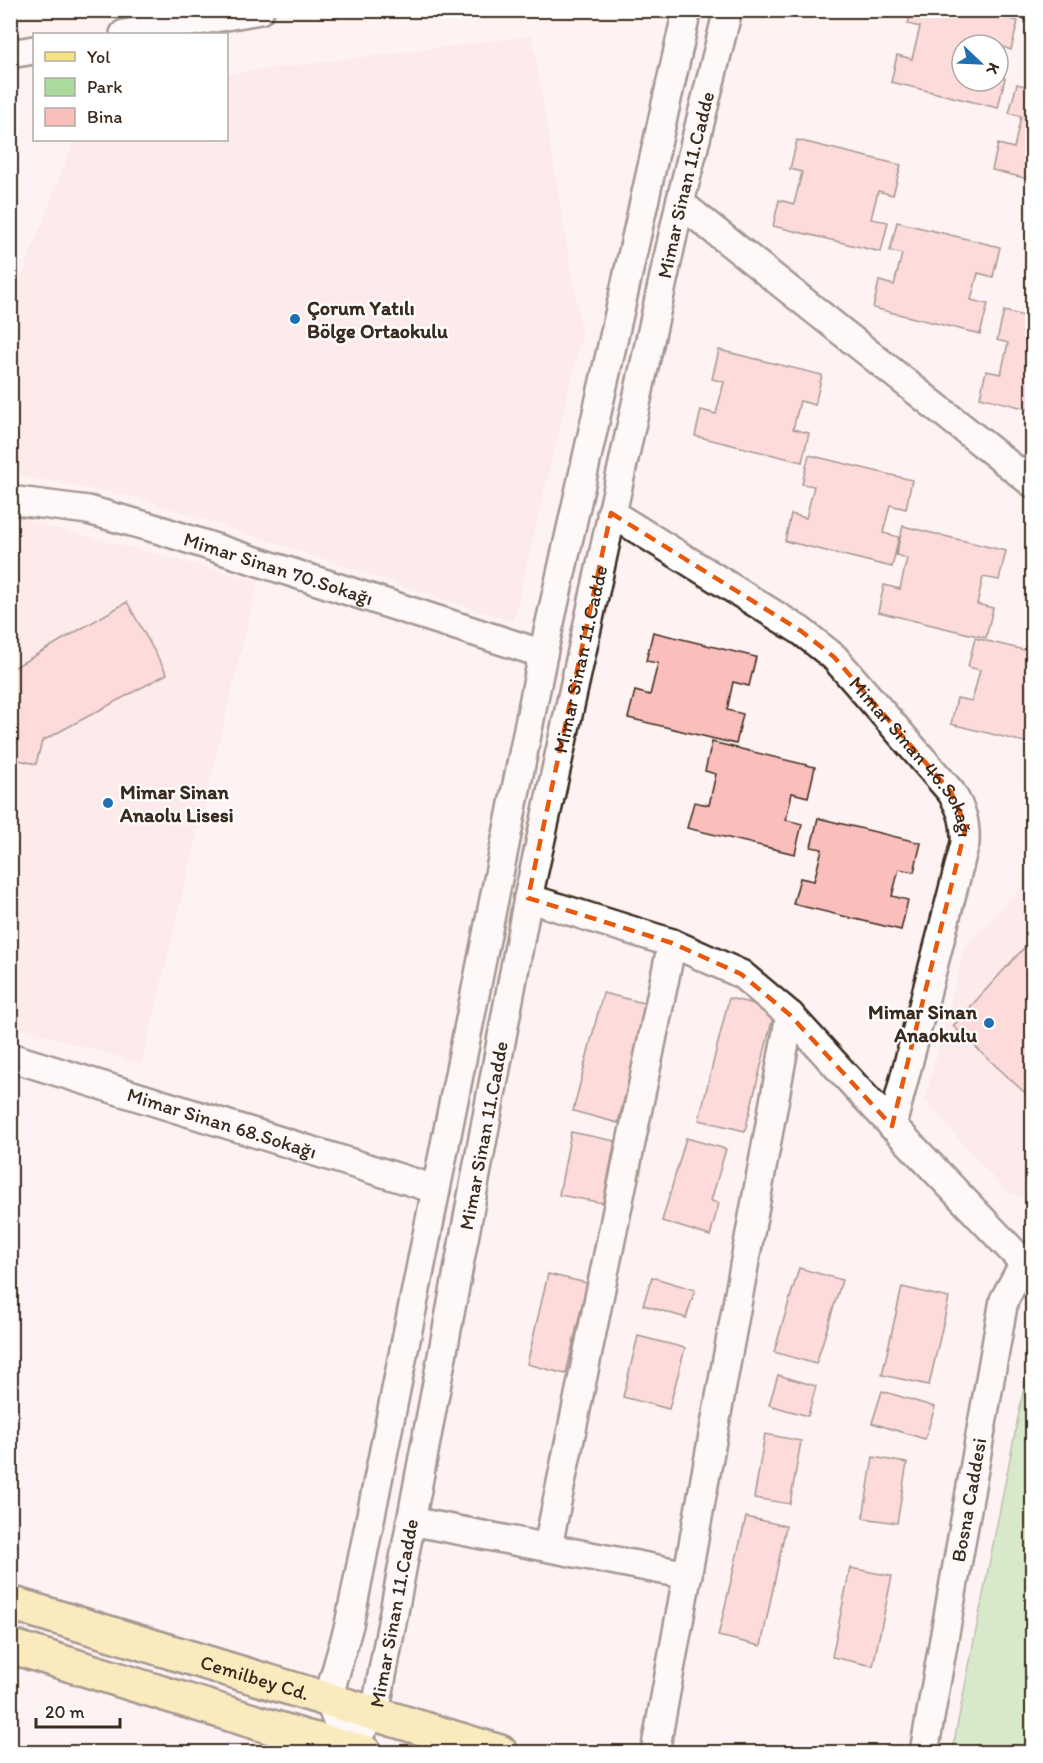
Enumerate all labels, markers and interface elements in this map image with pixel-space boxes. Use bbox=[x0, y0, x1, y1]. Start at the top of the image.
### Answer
legend bbox=[33, 33, 228, 141]
north arrow bbox=[950, 33, 1010, 93]
text: Yol bbox=[87, 46, 110, 68]
text: K bbox=[982, 60, 1004, 78]
text: Park bbox=[87, 76, 122, 98]
street label: Mimar Sinan 11.Cadde bbox=[652, 89, 719, 281]
text: Bina bbox=[87, 106, 122, 128]
place label: Çorum Yatılı Bölge Ortaokulu bbox=[307, 296, 448, 344]
marker: Çorum Yatılı Bölge Ortaokulu bbox=[288, 312, 302, 326]
street label: Mimar Sinan 70.Sokağı bbox=[181, 526, 376, 610]
street label: Mimar Sinan 11.Cadde bbox=[548, 563, 612, 755]
street label: Mimar Sinan 46.Sokağı bbox=[844, 671, 977, 838]
place label: Mimar Sinan Anaolu Lisesi bbox=[119, 780, 234, 827]
marker: Mimar Sinan Anaolu Lisesi bbox=[101, 796, 115, 810]
place label: Mimar Sinan Anaokulu bbox=[868, 1000, 978, 1047]
marker: Mimar Sinan Anaokulu bbox=[982, 1016, 996, 1030]
street label: Mimar Sinan 11.Cadde bbox=[454, 1039, 513, 1232]
street label: Mimar Sinan 68.Sokağı bbox=[124, 1082, 320, 1164]
street label: Bosna Caddesi bbox=[946, 1436, 991, 1564]
street label: Mimar Sinan 11.Cadde bbox=[364, 1517, 423, 1710]
street label: Cemilbey Cd. bbox=[198, 1650, 312, 1705]
scale bar bbox=[36, 1691, 120, 1729]
text: 20 m bbox=[45, 1701, 85, 1723]

